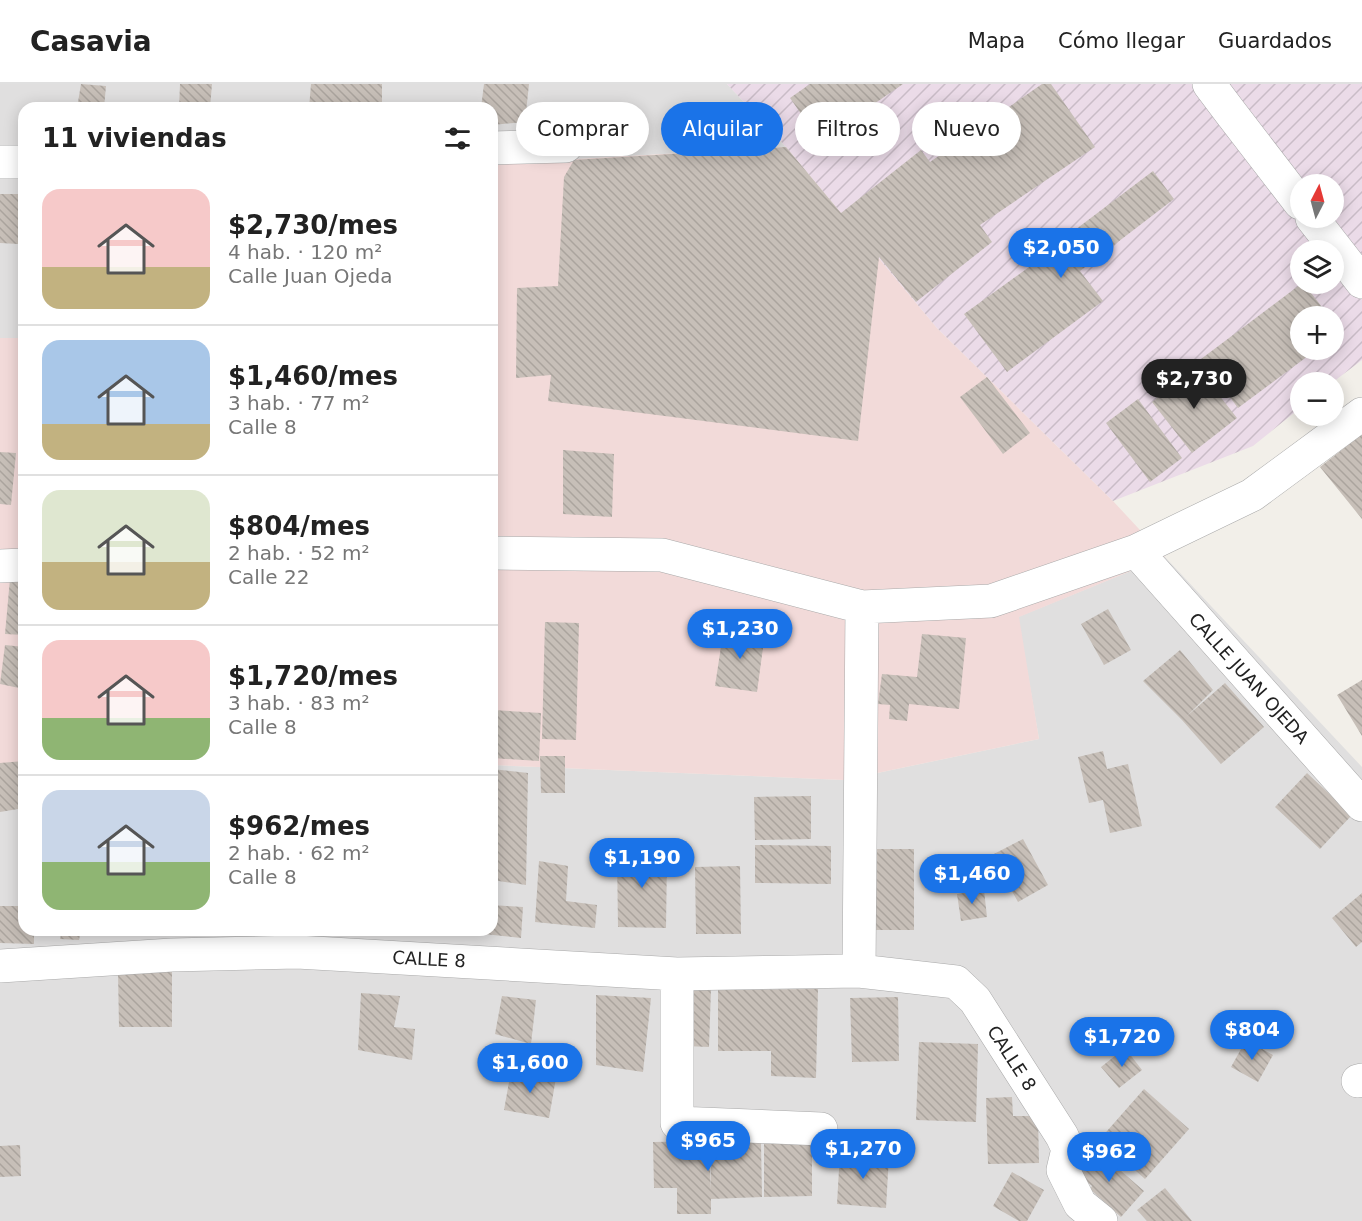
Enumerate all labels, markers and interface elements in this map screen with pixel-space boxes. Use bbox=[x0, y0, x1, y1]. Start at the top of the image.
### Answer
text: Casavia bbox=[30, 25, 152, 58]
text: Mapa bbox=[968, 29, 1025, 53]
text: Cómo llegar bbox=[1058, 29, 1185, 53]
text: Guardados bbox=[1218, 29, 1332, 53]
chip: Comprar bbox=[516, 102, 649, 156]
chip: Alquilar bbox=[661, 102, 783, 156]
chip: Filtros bbox=[795, 102, 900, 156]
chip: Nuevo bbox=[912, 102, 1021, 156]
icon: filters bbox=[441, 122, 474, 155]
text: 11 viviendas bbox=[42, 123, 227, 153]
north arrow bbox=[1290, 174, 1344, 228]
map controls bbox=[1290, 174, 1344, 426]
text: $2,730/mes bbox=[228, 210, 398, 240]
icon: home bbox=[90, 213, 162, 285]
pin: $2,050 bbox=[1012, 228, 1110, 279]
text: $2,050 bbox=[1022, 235, 1100, 259]
text: 4 hab. · 120 m² bbox=[228, 240, 382, 264]
button: layers bbox=[1290, 240, 1344, 294]
text: Calle Juan Ojeda bbox=[228, 264, 392, 288]
button: + bbox=[1290, 306, 1344, 360]
pin: $2,730 bbox=[1145, 359, 1243, 410]
text: $1,460/mes bbox=[228, 361, 398, 391]
icon: home bbox=[90, 364, 162, 436]
text: $2,730 bbox=[1155, 366, 1233, 390]
button: − bbox=[1290, 372, 1344, 426]
text: 3 hab. · 77 m² bbox=[228, 391, 369, 415]
text: Calle 8 bbox=[228, 415, 297, 439]
text: $804/mes bbox=[228, 511, 370, 541]
icon: home bbox=[90, 514, 162, 586]
text: 2 hab. · 52 m² bbox=[228, 541, 369, 565]
text: Calle 22 bbox=[228, 565, 309, 589]
street label: CALLE JUAN OJEDA bbox=[1185, 608, 1314, 748]
pin: $1,230 bbox=[691, 609, 789, 660]
text: $1,230 bbox=[701, 616, 779, 640]
text: $1,720/mes bbox=[228, 661, 398, 691]
icon: home bbox=[90, 664, 162, 736]
text: 3 hab. · 83 m² bbox=[228, 691, 369, 715]
text: Calle 8 bbox=[228, 715, 297, 739]
text: $962/mes bbox=[228, 811, 370, 841]
icon: home bbox=[90, 814, 162, 886]
pin: $1,190 bbox=[593, 838, 691, 889]
text: 2 hab. · 62 m² bbox=[228, 841, 369, 865]
text: $1,190 bbox=[603, 845, 681, 869]
pin: $1,460 bbox=[923, 854, 1021, 905]
text: $1,460 bbox=[933, 861, 1011, 885]
text: Calle 8 bbox=[228, 865, 297, 889]
street label: CALLE 8 bbox=[392, 947, 466, 971]
pin: $804 bbox=[1216, 1010, 1288, 1061]
pin: $1,720 bbox=[1073, 1017, 1171, 1068]
text: $804 bbox=[1224, 1017, 1280, 1041]
street label: CALLE 8 bbox=[983, 1021, 1041, 1095]
text: $1,720 bbox=[1083, 1024, 1161, 1048]
pin: $1,600 bbox=[481, 1043, 579, 1094]
text: $1,600 bbox=[491, 1050, 569, 1074]
pin: $965 bbox=[672, 1121, 744, 1172]
text: $965 bbox=[680, 1128, 736, 1152]
pin: $1,270 bbox=[814, 1129, 912, 1180]
pin: $962 bbox=[1073, 1132, 1145, 1183]
text: $1,270 bbox=[824, 1136, 902, 1160]
text: $962 bbox=[1081, 1139, 1137, 1163]

